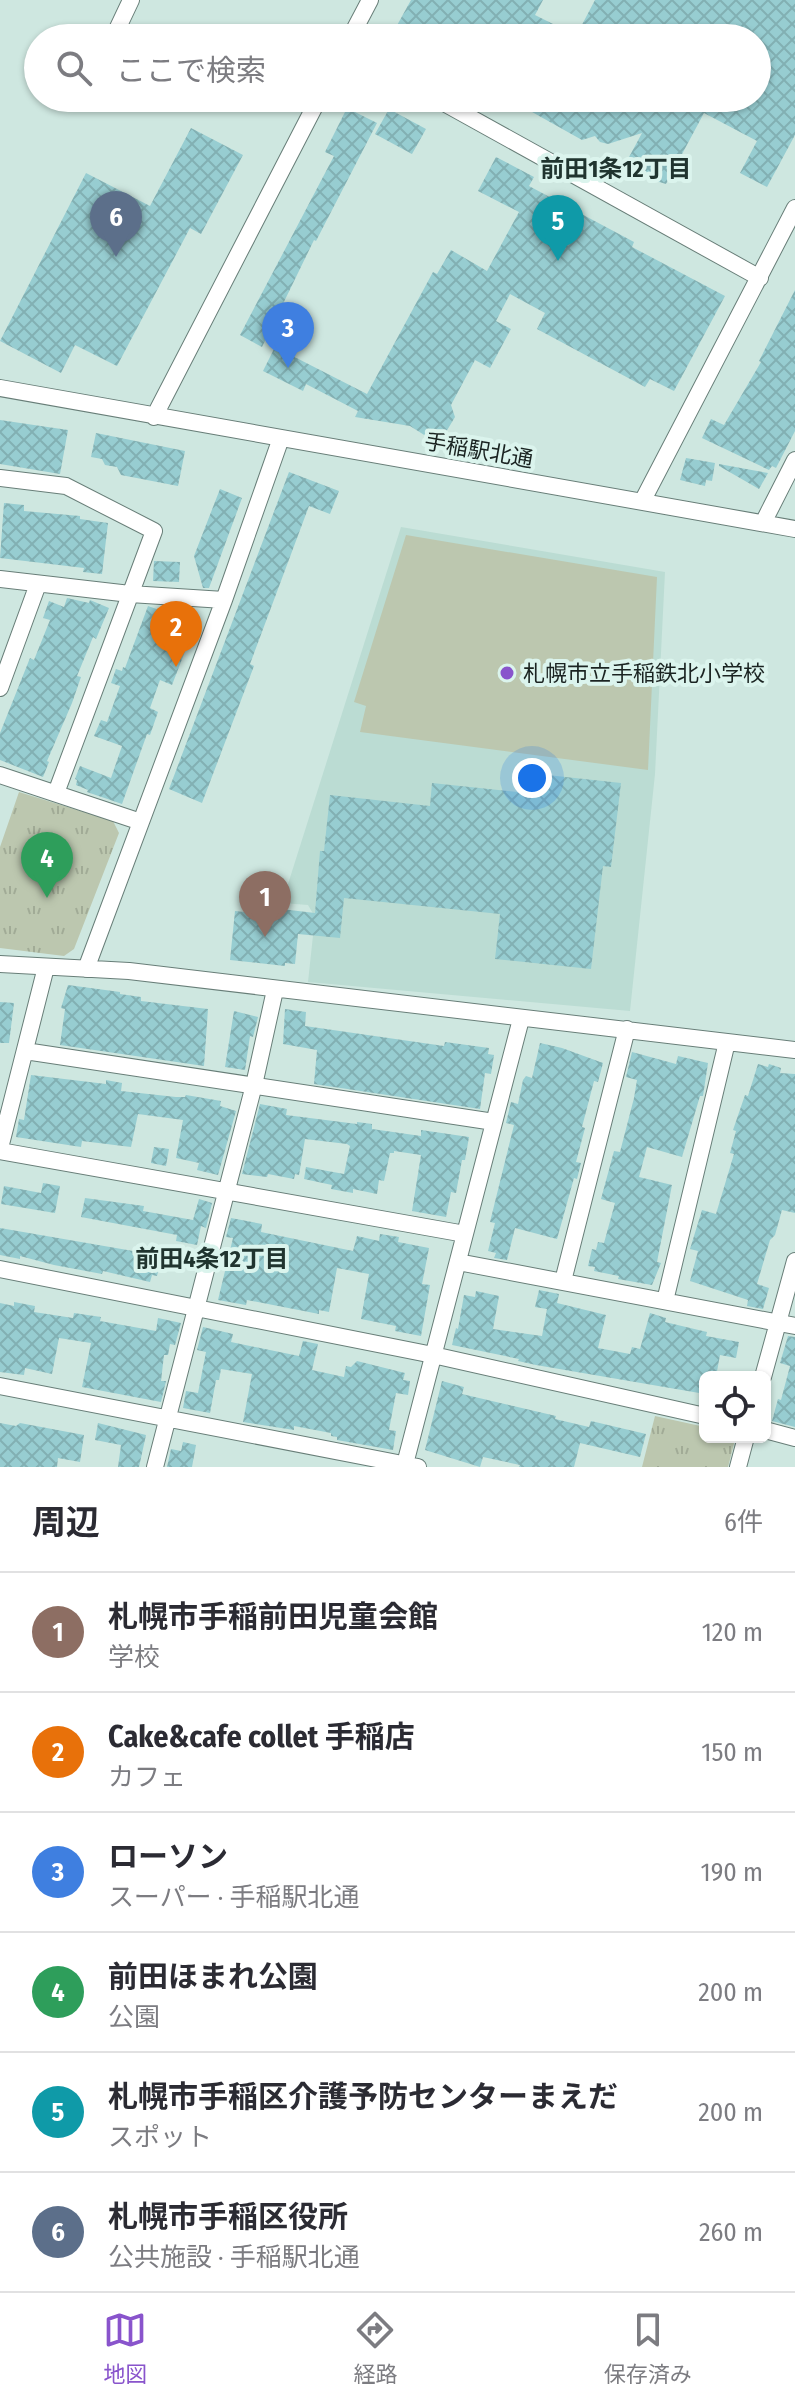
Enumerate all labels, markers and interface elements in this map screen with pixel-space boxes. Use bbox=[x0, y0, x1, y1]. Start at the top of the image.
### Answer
search box bbox=[24, 24, 771, 112]
icon: search bbox=[52, 46, 96, 90]
text: ここで検索 bbox=[116, 53, 266, 89]
district label: 前田1条12丁目 bbox=[540, 155, 692, 183]
pin: 6 bbox=[90, 191, 142, 257]
pin: 5 bbox=[532, 195, 584, 261]
pin: 3 bbox=[262, 302, 314, 368]
street label: 手稲駅北通 bbox=[422, 428, 535, 473]
pin: 2 bbox=[150, 601, 202, 667]
place label: 札幌市立手稲鉄北小学校 bbox=[523, 660, 765, 687]
marker: 札幌市立手稲鉄北小学校 bbox=[498, 664, 516, 682]
your location bbox=[512, 758, 552, 798]
pin: 4 bbox=[21, 832, 73, 898]
pin: 1 bbox=[239, 871, 291, 937]
district label: 前田4条12丁目 bbox=[135, 1245, 289, 1273]
map controls bbox=[699, 1371, 771, 1443]
button: locate bbox=[699, 1371, 771, 1443]
text: 周辺 bbox=[32, 1502, 100, 1543]
text: 6件 bbox=[724, 1507, 763, 1538]
text: 札幌市手稲前田児童会館 bbox=[108, 1599, 438, 1635]
text: 1 bbox=[53, 1617, 64, 1648]
text: 120 m bbox=[702, 1617, 763, 1648]
text: 学校 bbox=[108, 1642, 160, 1673]
text: Cake&cafe collet 手稲店 bbox=[108, 1719, 415, 1755]
text: 2 bbox=[52, 1737, 64, 1768]
text: 150 m bbox=[701, 1737, 763, 1768]
text: カフェ bbox=[108, 1762, 186, 1793]
text: ローソン bbox=[108, 1839, 228, 1875]
text: 3 bbox=[52, 1857, 64, 1888]
text: 190 m bbox=[701, 1857, 763, 1888]
text: スーパー · 手稲駅北通 bbox=[108, 1882, 359, 1913]
text: 前田ほまれ公園 bbox=[108, 1959, 318, 1995]
text: 4 bbox=[51, 1977, 65, 2008]
text: 200 m bbox=[698, 1977, 763, 2008]
text: 公園 bbox=[108, 2002, 160, 2033]
text: 札幌市手稲区介護予防センターまえだ bbox=[108, 2079, 618, 2115]
text: 5 bbox=[52, 2097, 64, 2128]
text: 200 m bbox=[698, 2097, 763, 2128]
text: スポット bbox=[108, 2122, 212, 2153]
text: 札幌市手稲区役所 bbox=[108, 2199, 348, 2235]
text: 6 bbox=[51, 2217, 65, 2248]
text: 260 m bbox=[699, 2217, 763, 2248]
text: 公共施設 · 手稲駅北通 bbox=[108, 2242, 360, 2273]
tab: 地図 bbox=[103, 2308, 147, 2388]
tab: 経路 bbox=[353, 2308, 398, 2388]
tab: 保存済み bbox=[604, 2308, 692, 2388]

